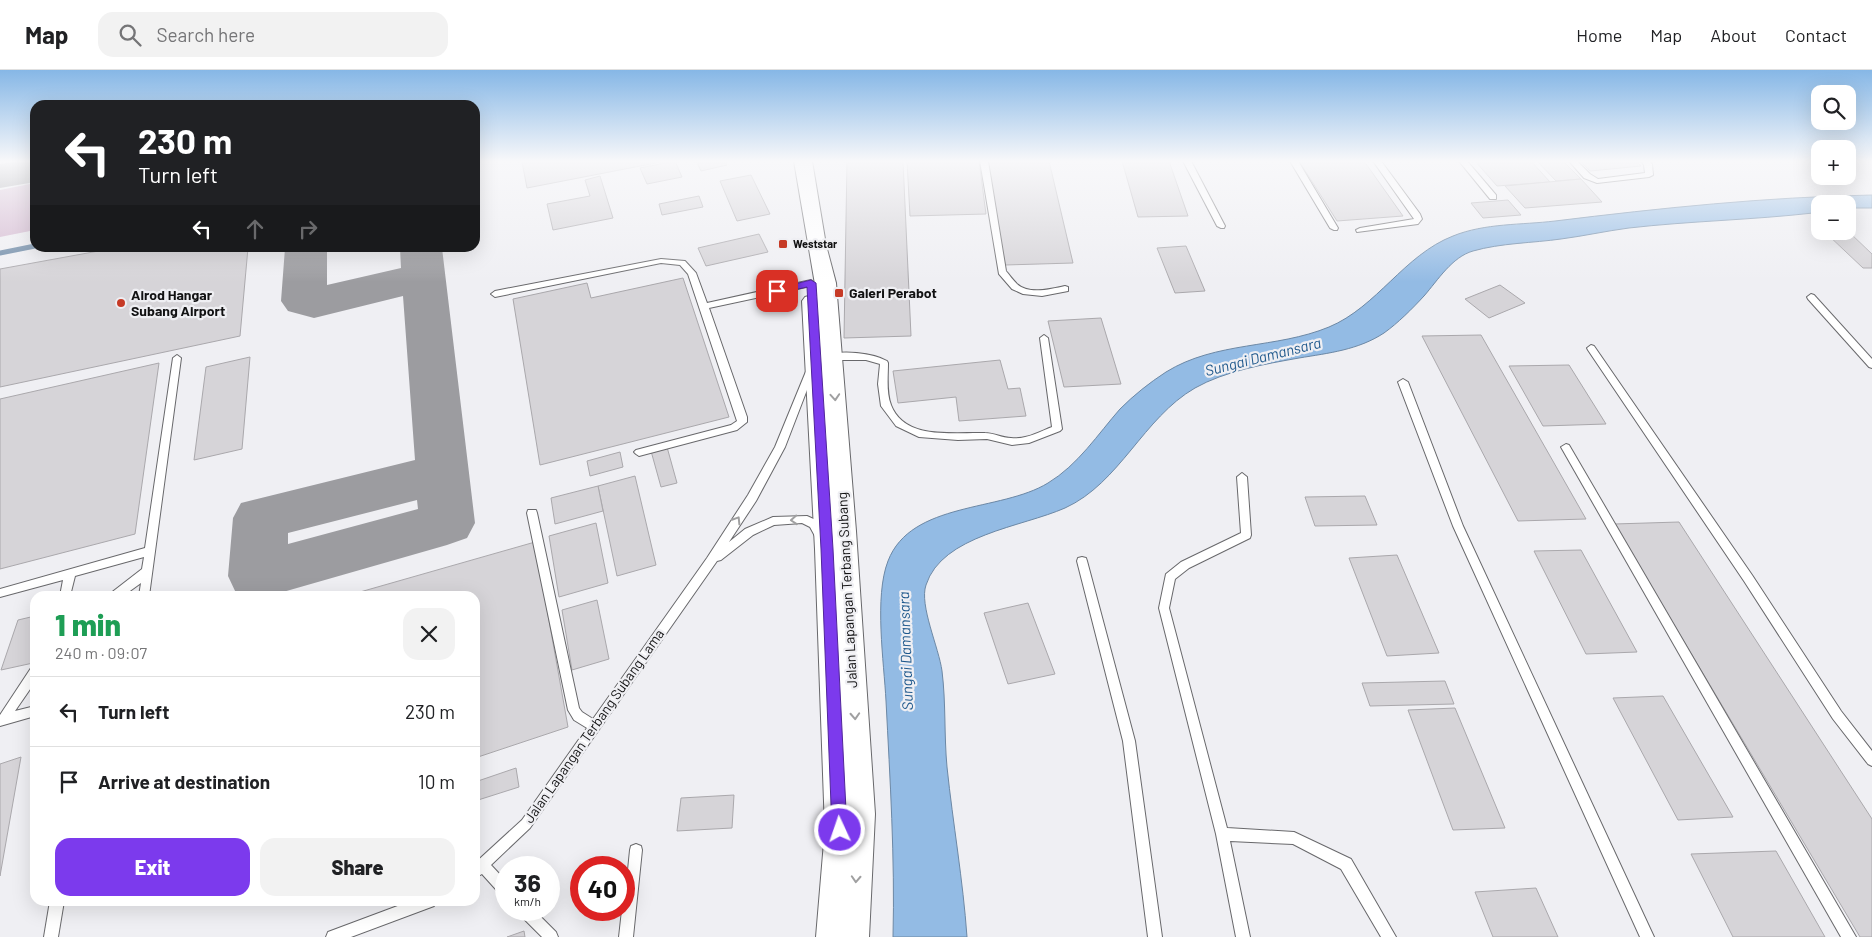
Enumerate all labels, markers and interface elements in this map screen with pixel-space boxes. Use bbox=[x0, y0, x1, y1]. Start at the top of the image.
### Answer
search box bbox=[98, 12, 448, 57]
text: Map bbox=[25, 20, 68, 49]
icon: search bbox=[116, 21, 144, 49]
text: Search here bbox=[156, 23, 255, 46]
text: Home bbox=[1576, 24, 1622, 46]
text: Map bbox=[1650, 24, 1682, 46]
text: About bbox=[1710, 24, 1757, 46]
text: Contact bbox=[1785, 24, 1847, 46]
map controls bbox=[1811, 85, 1856, 240]
button: search bbox=[1811, 85, 1856, 130]
text: 230 m bbox=[138, 119, 232, 161]
icon: left bbox=[55, 120, 120, 185]
button: + bbox=[1811, 140, 1856, 185]
text: Turn left bbox=[138, 161, 218, 187]
button: − bbox=[1811, 195, 1856, 240]
icon: left bbox=[188, 215, 216, 243]
icon: ahead bbox=[241, 215, 269, 243]
icon: right bbox=[294, 215, 322, 243]
place label: Weststar bbox=[793, 237, 838, 250]
marker: Weststar bbox=[777, 238, 789, 250]
pin bbox=[756, 270, 798, 312]
icon: arrive bbox=[763, 277, 791, 305]
place label: Galeri Perabot bbox=[849, 284, 937, 301]
place label: Airod Hangar Subang Airport bbox=[131, 286, 225, 319]
marker: Galeri Perabot bbox=[833, 287, 845, 299]
marker: Airod Hangar Subang Airport bbox=[115, 297, 127, 309]
water label: Sungai Damansara bbox=[1203, 333, 1323, 379]
one-way arrow bbox=[829, 393, 840, 401]
street label: Jalan Lapangan Terbang Subang bbox=[833, 492, 860, 688]
one-way arrow bbox=[790, 514, 798, 525]
one-way arrow bbox=[731, 516, 741, 525]
water label: Sungai Damansara bbox=[894, 591, 916, 711]
text: 1 min bbox=[55, 606, 121, 642]
button: close bbox=[403, 608, 455, 660]
street label: Jalan Lapangan Terbang Subang Lama bbox=[520, 625, 667, 826]
text: 240 m · 09:07 bbox=[55, 643, 147, 662]
icon: left bbox=[55, 698, 83, 726]
text: Turn left bbox=[98, 700, 169, 723]
text: 230 m bbox=[405, 700, 455, 723]
one-way arrow bbox=[849, 713, 860, 721]
icon: arrive bbox=[55, 768, 83, 796]
text: Arrive at destination bbox=[98, 770, 270, 793]
text: 10 m bbox=[418, 770, 455, 793]
position arrow bbox=[813, 803, 865, 855]
button: Exit bbox=[55, 838, 250, 896]
button: Share bbox=[260, 838, 455, 896]
speed limit sign: 40 bbox=[570, 856, 635, 921]
text: 36 bbox=[514, 867, 541, 897]
one-way arrow bbox=[851, 875, 862, 883]
text: km/h bbox=[514, 894, 541, 908]

